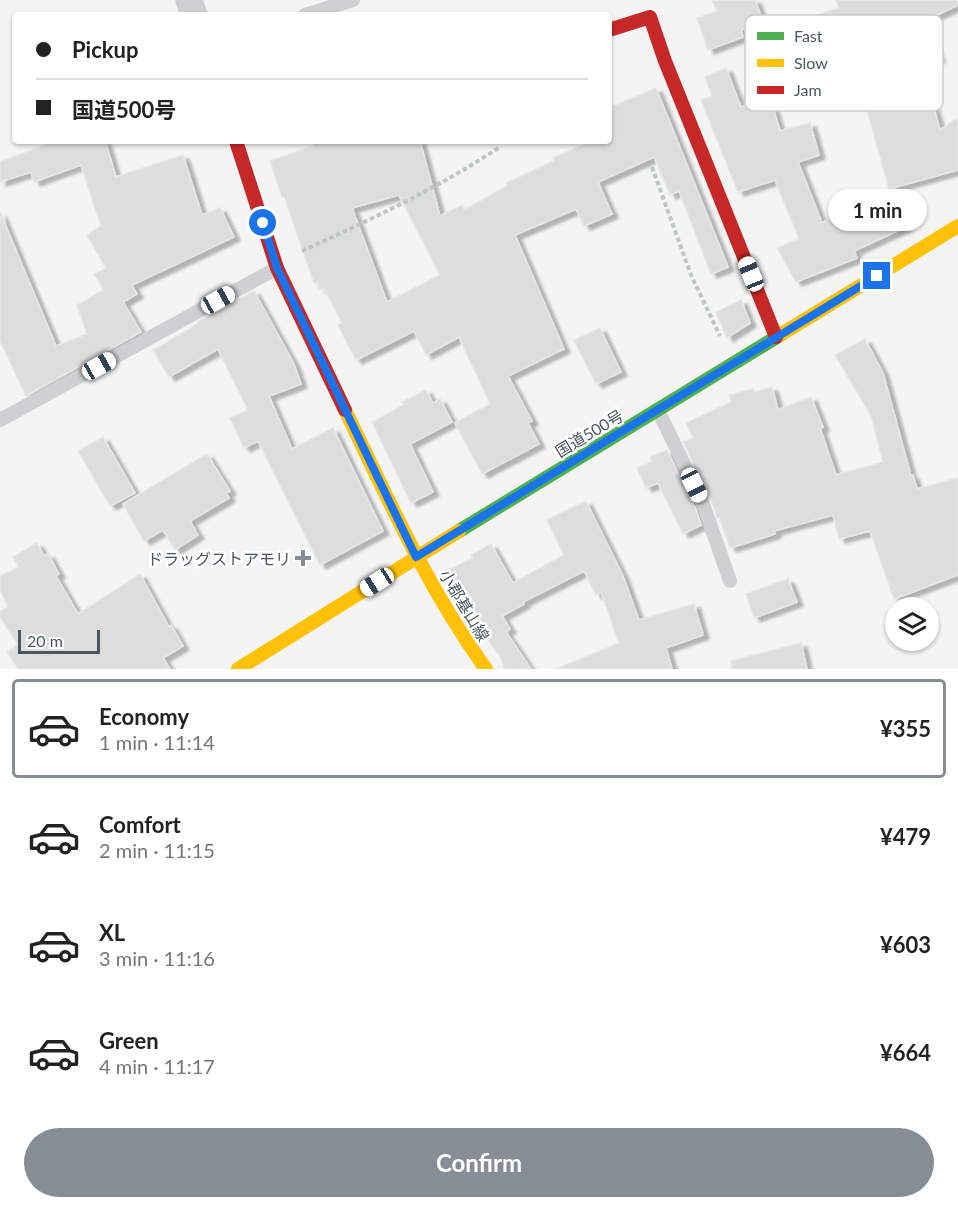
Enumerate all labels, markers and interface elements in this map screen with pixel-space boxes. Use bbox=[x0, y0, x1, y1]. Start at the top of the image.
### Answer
legend bbox=[745, 15, 943, 111]
text: Fast bbox=[794, 26, 823, 45]
text: Pickup bbox=[72, 36, 138, 63]
text: Slow bbox=[794, 53, 828, 72]
text: Jam bbox=[794, 80, 822, 99]
text: 国道500号 bbox=[72, 96, 176, 123]
callout: 1 min bbox=[828, 189, 926, 231]
text: 1 min bbox=[853, 198, 902, 222]
route start bbox=[249, 209, 276, 236]
car bbox=[736, 254, 766, 294]
route end bbox=[863, 262, 890, 289]
car bbox=[198, 283, 238, 317]
car bbox=[79, 349, 119, 383]
street label: 国道500号 bbox=[552, 405, 626, 461]
car bbox=[678, 465, 710, 505]
place label: ドラッグストアモリ bbox=[147, 549, 291, 568]
marker: ドラッグストアモリ bbox=[296, 551, 310, 565]
car bbox=[357, 565, 397, 599]
street label: 小郡基山線 bbox=[436, 566, 494, 644]
map controls bbox=[885, 597, 939, 651]
button: layers bbox=[885, 597, 939, 651]
scale bar bbox=[18, 627, 100, 654]
text: 20 m bbox=[27, 631, 63, 650]
icon: car bbox=[27, 702, 81, 756]
text: Economy bbox=[99, 703, 189, 730]
text: ¥355 bbox=[880, 715, 931, 742]
text: 1 min · 11:14 bbox=[99, 730, 215, 754]
icon: car bbox=[27, 810, 81, 864]
text: Comfort bbox=[99, 811, 181, 838]
text: ¥479 bbox=[880, 823, 931, 850]
text: 2 min · 11:15 bbox=[99, 838, 215, 862]
icon: car bbox=[27, 918, 81, 972]
text: XL bbox=[99, 919, 125, 946]
text: ¥603 bbox=[880, 931, 931, 958]
text: 3 min · 11:16 bbox=[99, 946, 215, 970]
icon: car bbox=[27, 1026, 81, 1080]
text: Green bbox=[99, 1027, 159, 1054]
text: ¥664 bbox=[880, 1039, 931, 1066]
text: 4 min · 11:17 bbox=[99, 1054, 215, 1078]
button: Confirm bbox=[24, 1128, 934, 1197]

